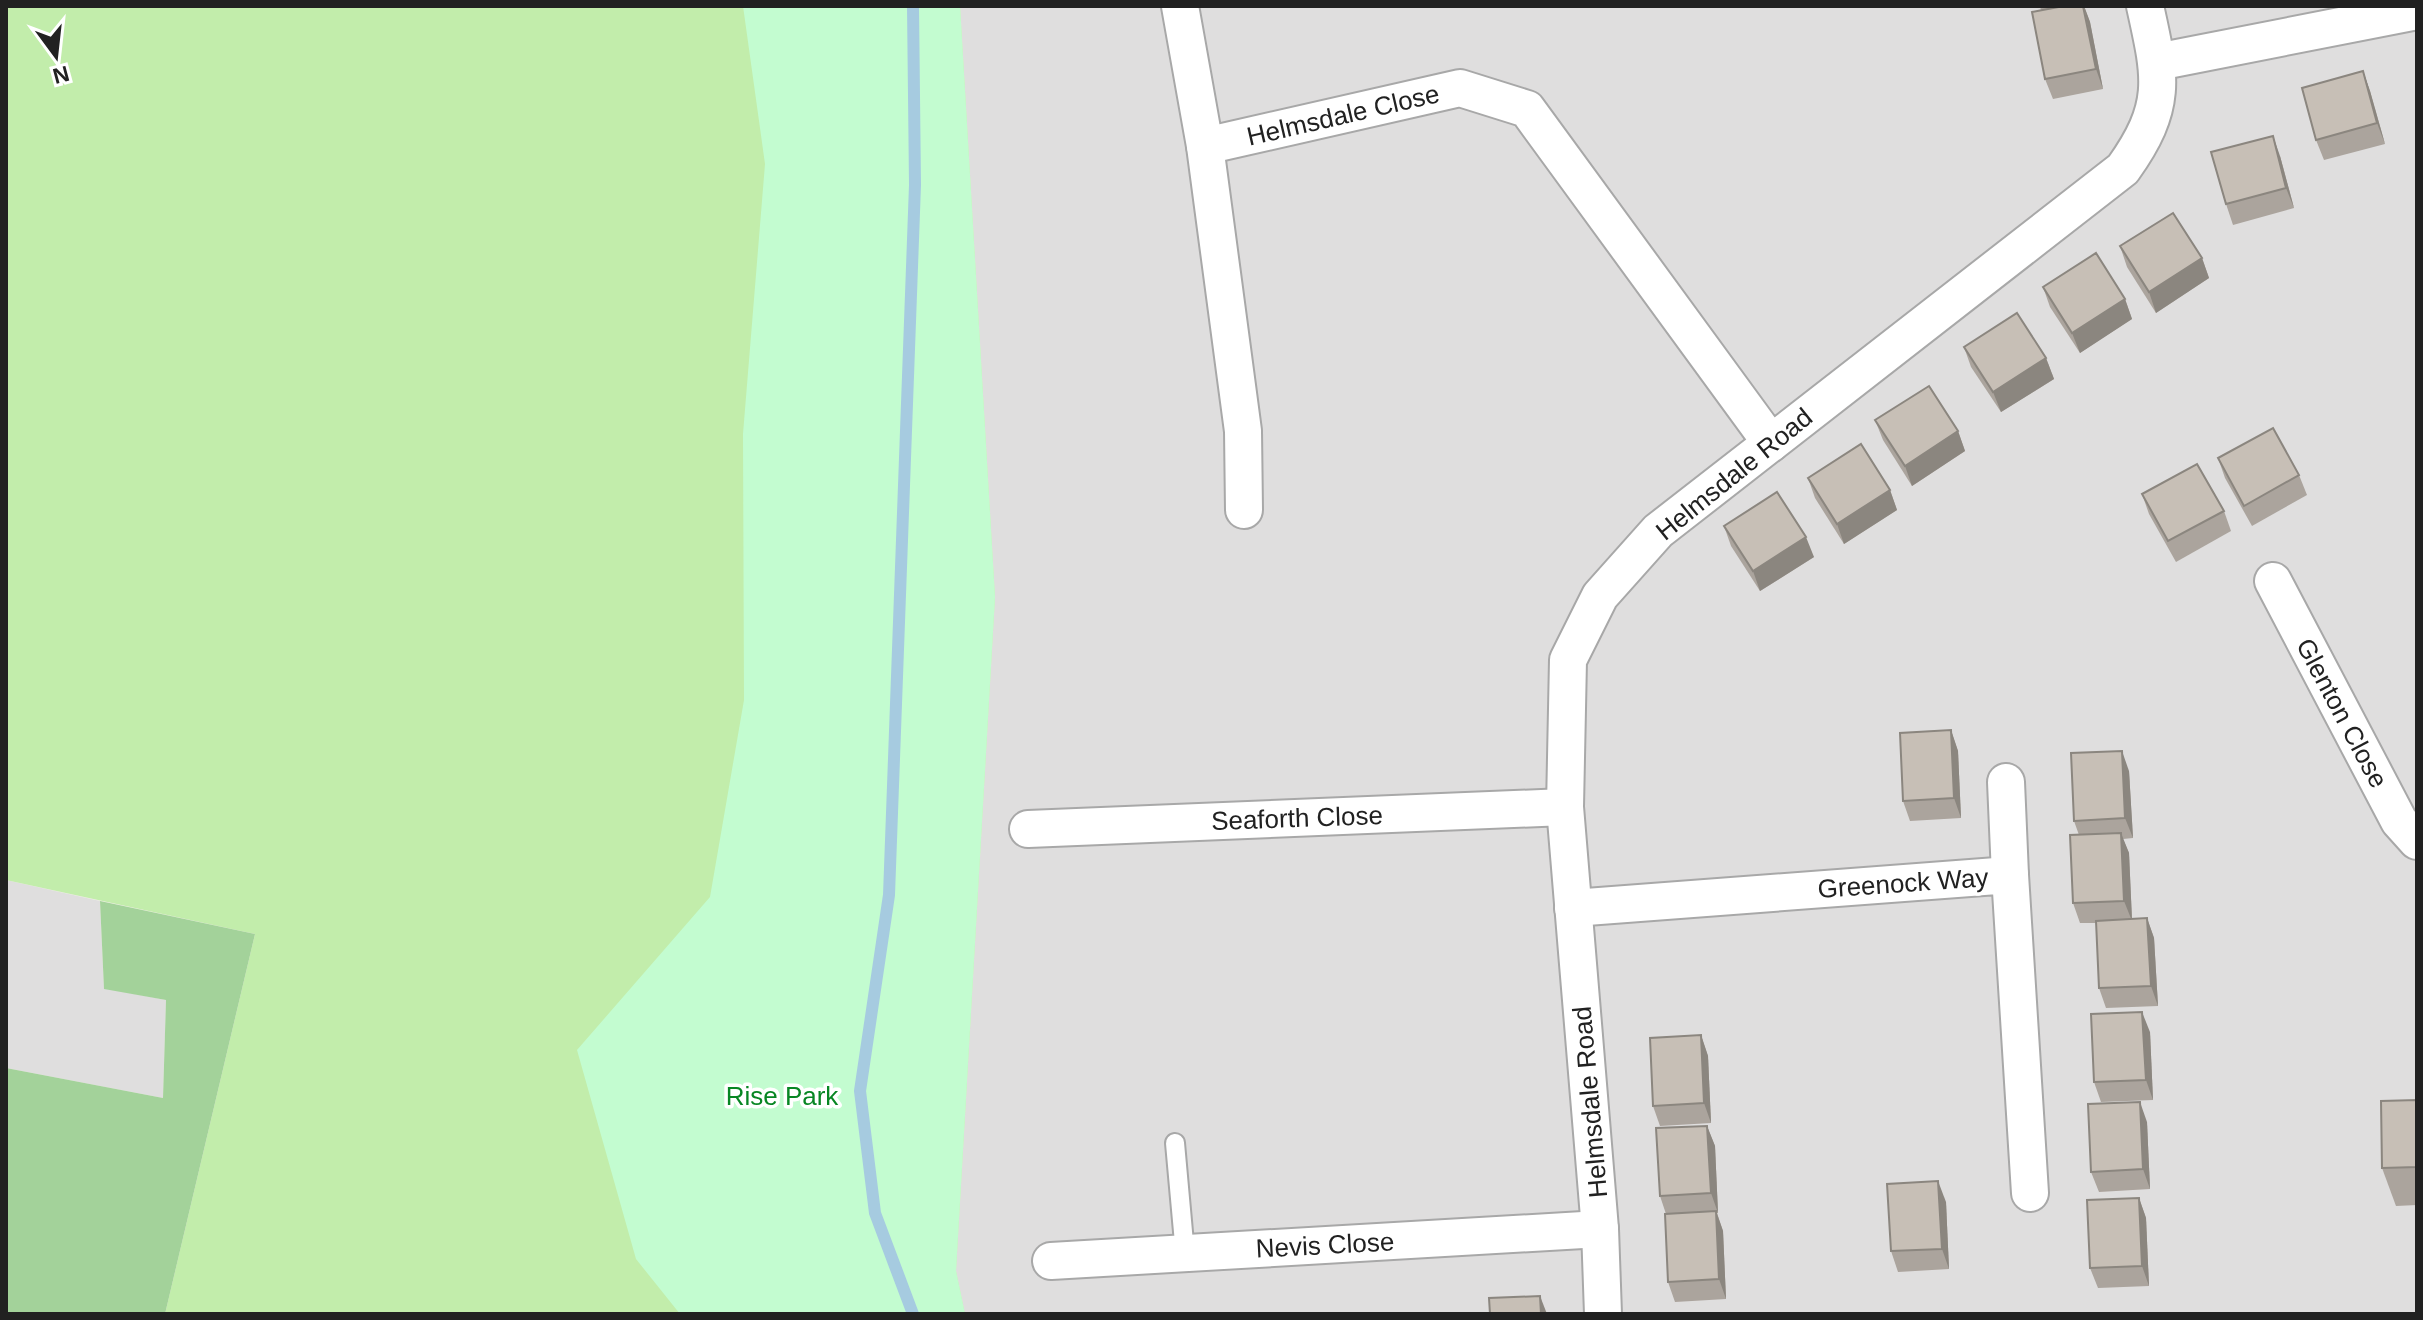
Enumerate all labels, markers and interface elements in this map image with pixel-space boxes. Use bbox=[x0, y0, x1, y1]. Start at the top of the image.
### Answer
north arrow bbox=[16, 16, 96, 96]
text: N bbox=[50, 61, 72, 89]
street label: Helmsdale Close bbox=[1244, 78, 1442, 152]
street label: Helmsdale Road bbox=[1650, 402, 1818, 546]
street label: Glenton Close bbox=[2290, 633, 2394, 793]
street label: Seaforth Close bbox=[1211, 800, 1383, 836]
street label: Greenock Way bbox=[1817, 862, 1989, 904]
street label: Helmsdale Road bbox=[1567, 1005, 1613, 1199]
park label: Rise Park bbox=[726, 1081, 839, 1111]
street label: Nevis Close bbox=[1255, 1226, 1395, 1264]

